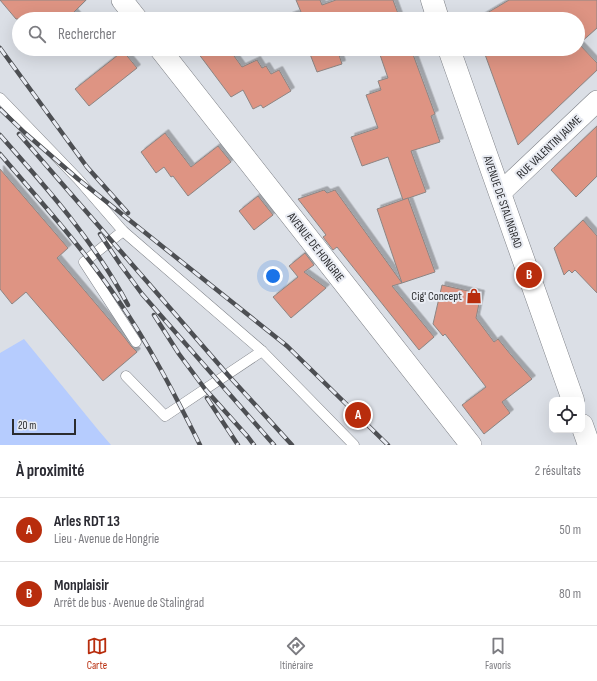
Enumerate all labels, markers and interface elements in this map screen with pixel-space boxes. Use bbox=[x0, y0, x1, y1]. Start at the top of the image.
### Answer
search box bbox=[12, 12, 585, 56]
icon: search bbox=[26, 23, 48, 45]
text: Rechercher bbox=[58, 25, 116, 44]
street label: RUE VALENTIN JAUME bbox=[514, 112, 585, 182]
street label: AVENUE DE STALINGRAD bbox=[479, 153, 525, 250]
street label: AVENUE DE HONGRIE bbox=[283, 209, 347, 285]
pin: B bbox=[516, 260, 542, 290]
your location bbox=[263, 266, 283, 286]
shop icon: Cig' Concept bbox=[465, 287, 483, 305]
place label: Cig' Concept bbox=[411, 289, 462, 304]
map controls bbox=[549, 397, 585, 433]
button: locate bbox=[549, 397, 585, 433]
pin: A bbox=[345, 400, 371, 430]
scale bar bbox=[12, 417, 76, 436]
text: 20 m bbox=[18, 419, 36, 432]
text: À proximité bbox=[16, 461, 84, 481]
text: 2 résultats bbox=[535, 463, 581, 479]
text: Arles RDT 13 bbox=[54, 512, 120, 531]
text: A bbox=[26, 522, 32, 538]
text: 50 m bbox=[560, 522, 581, 538]
text: Lieu · Avenue de Hongrie bbox=[54, 531, 159, 547]
text: Monplaisir bbox=[54, 576, 109, 595]
text: B bbox=[26, 586, 32, 602]
text: 80 m bbox=[559, 586, 581, 602]
text: Arrêt de bus · Avenue de Stalingrad bbox=[54, 595, 204, 611]
tab: Carte bbox=[86, 635, 108, 672]
tab: Itinéraire bbox=[280, 635, 313, 672]
tab: Favoris bbox=[485, 635, 511, 672]

